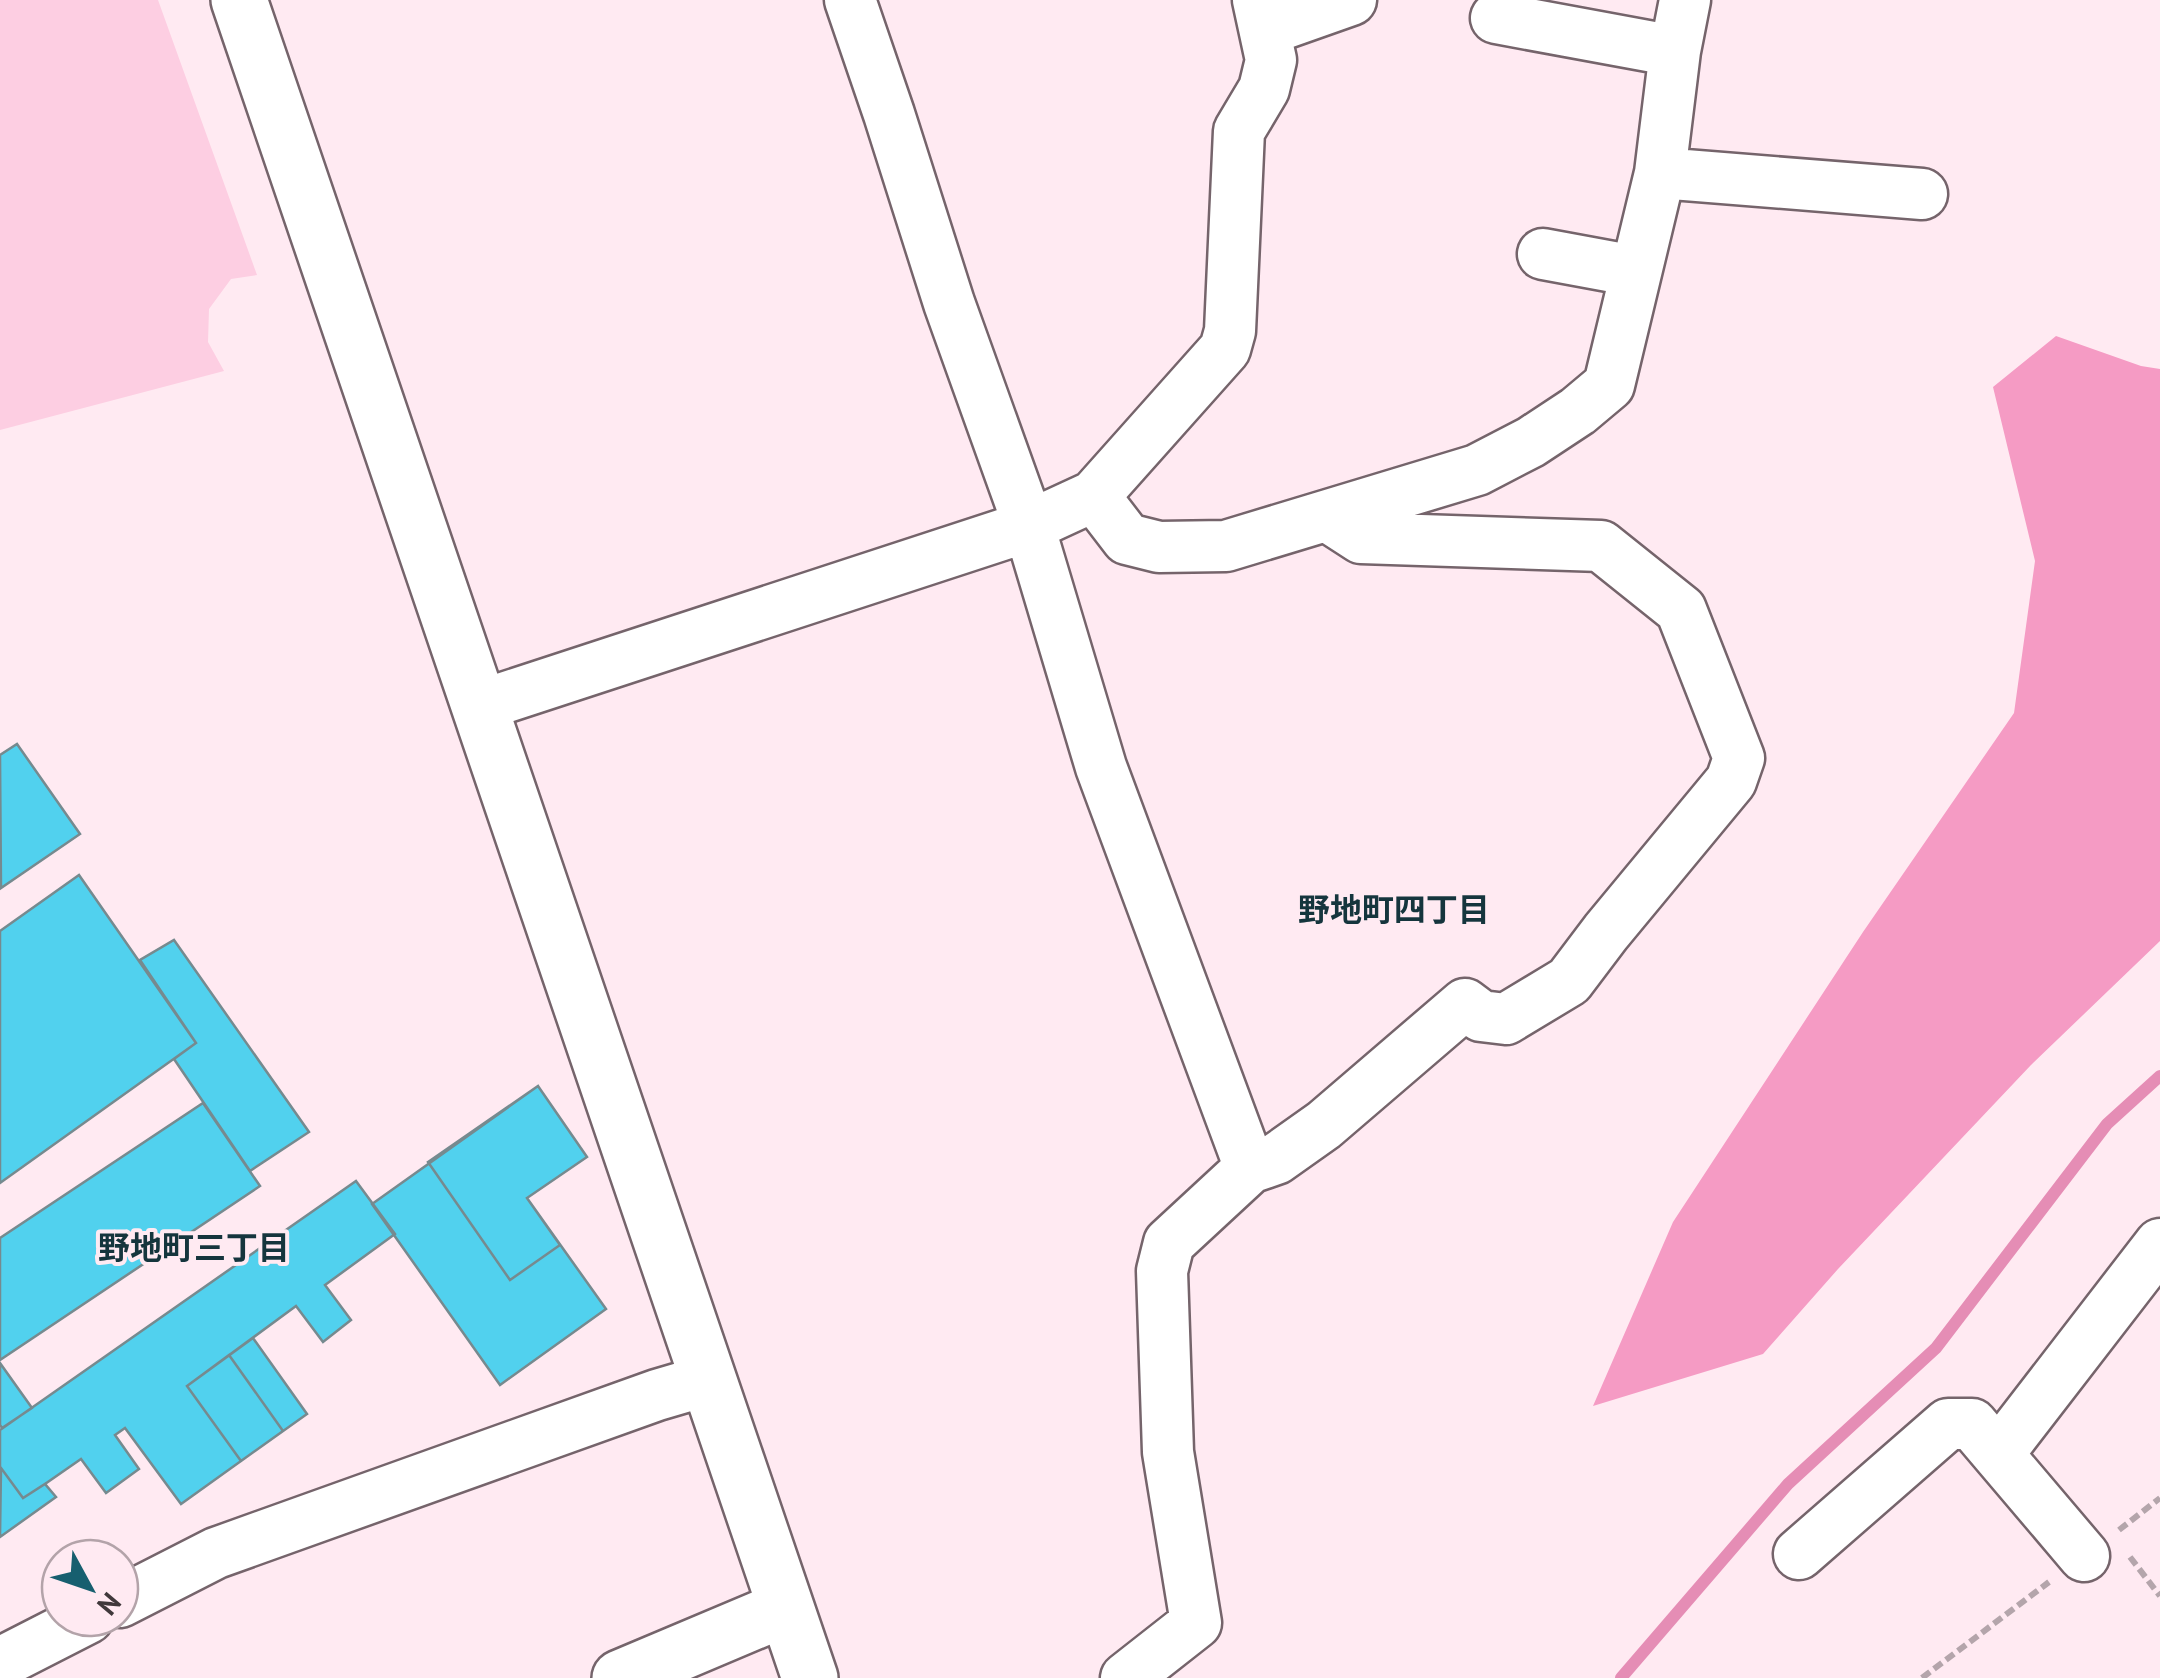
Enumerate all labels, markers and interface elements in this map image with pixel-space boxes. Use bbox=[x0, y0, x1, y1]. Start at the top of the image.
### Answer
district label: 野地町四丁目 bbox=[1298, 888, 1490, 930]
district label: 野地町三丁目 bbox=[98, 1226, 290, 1268]
north arrow bbox=[40, 1538, 140, 1638]
text: N bbox=[89, 1585, 130, 1623]

